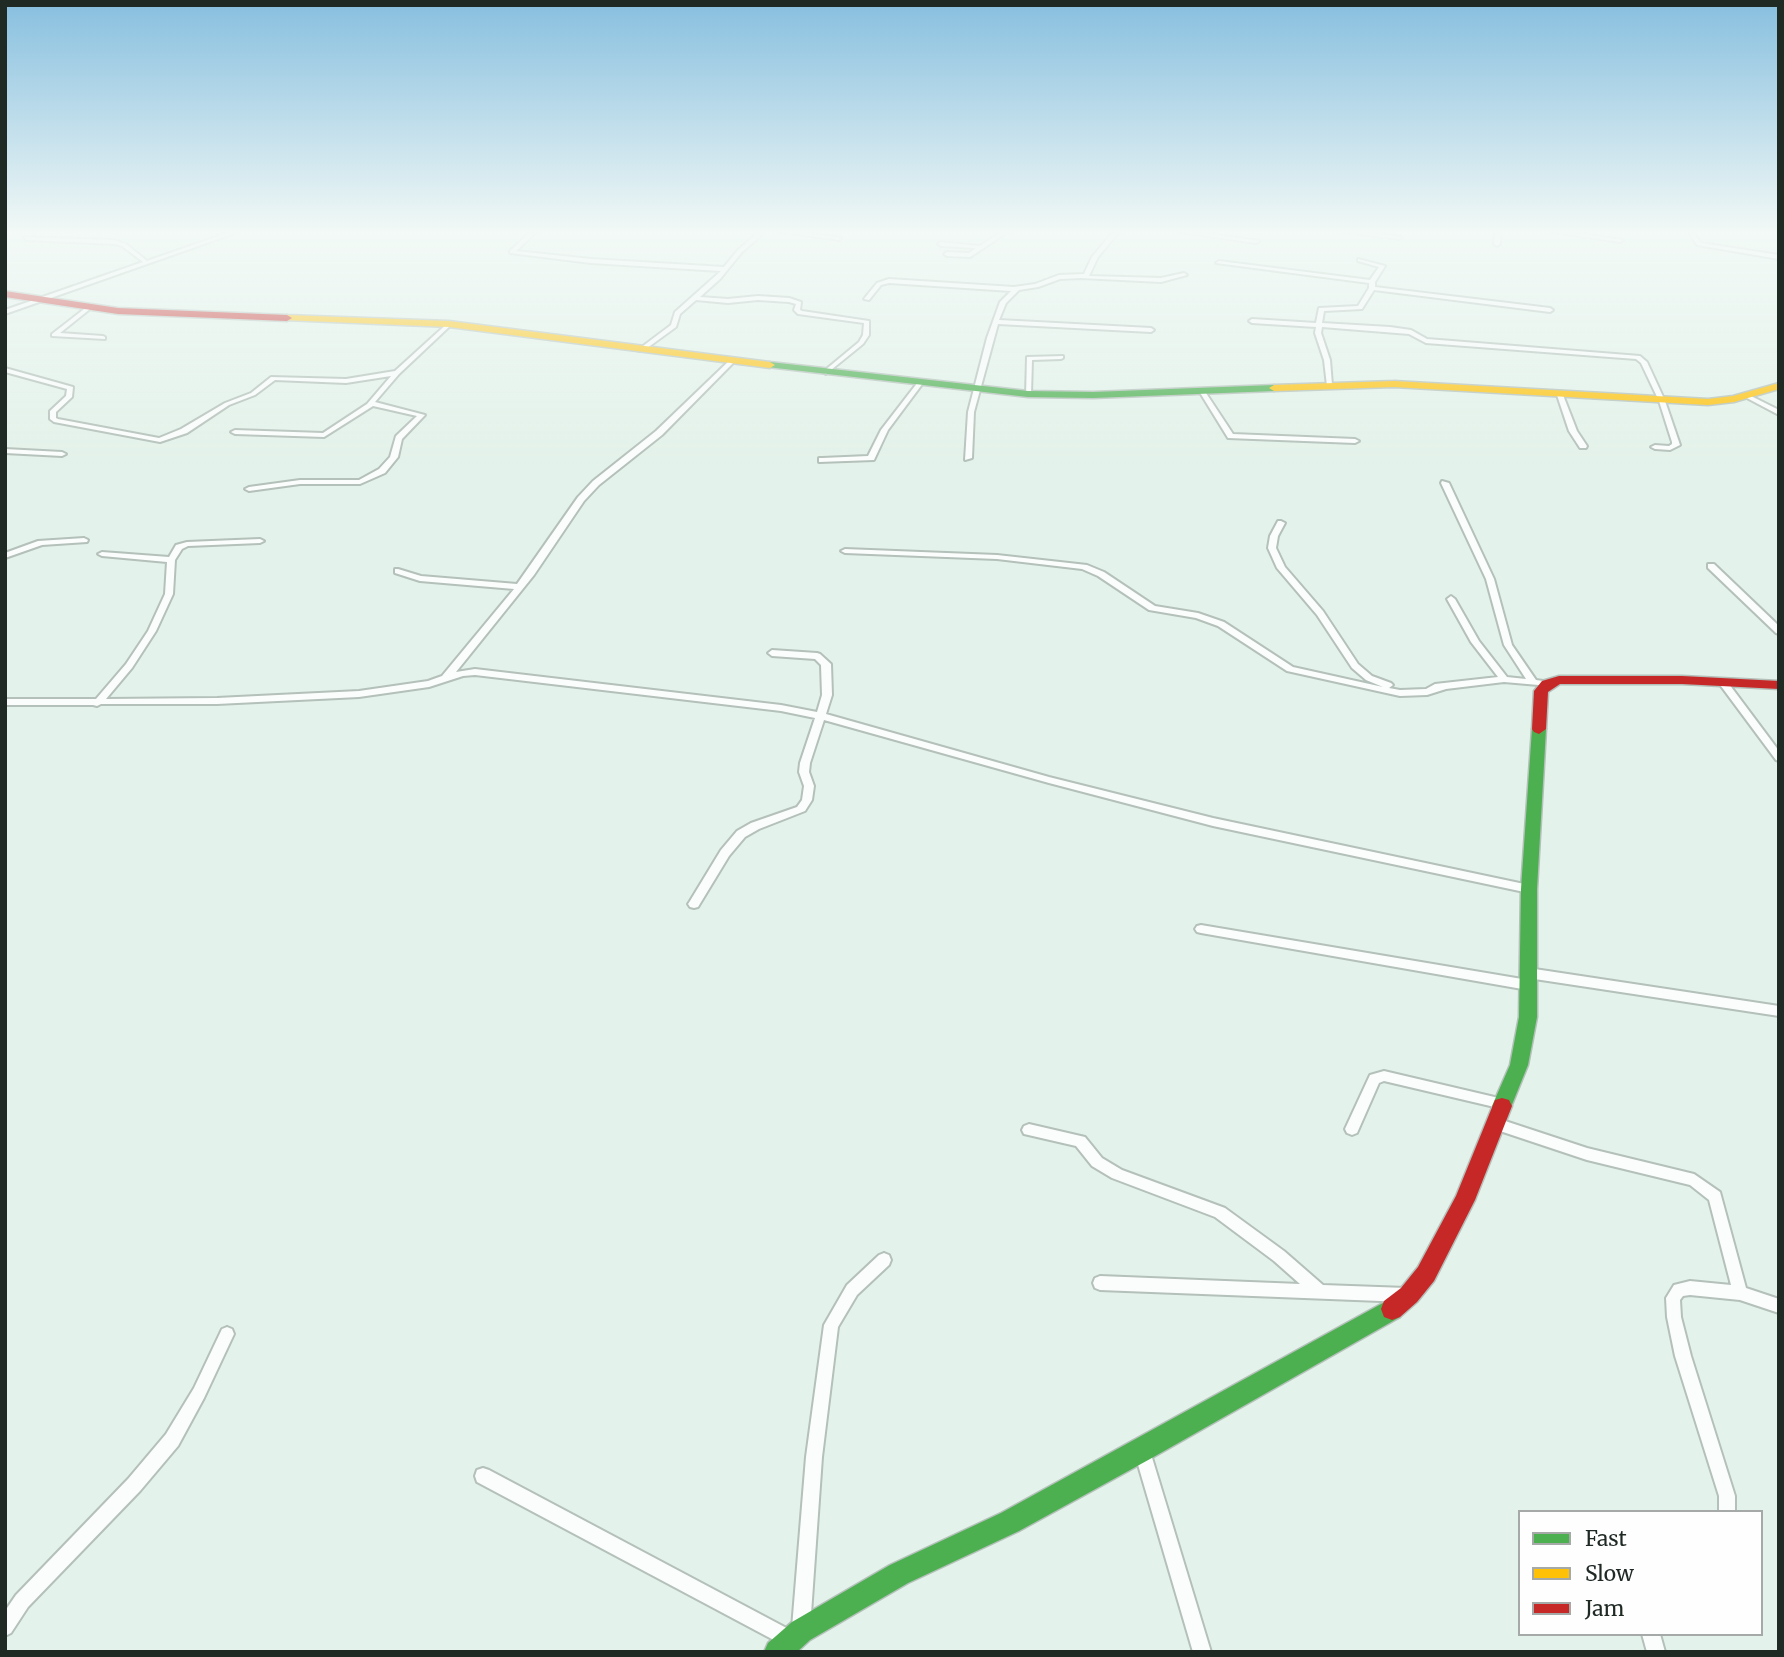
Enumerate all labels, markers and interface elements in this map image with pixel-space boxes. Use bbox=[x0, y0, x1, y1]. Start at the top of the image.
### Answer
legend bbox=[1518, 1510, 1763, 1636]
text: Fast bbox=[1585, 1525, 1627, 1552]
text: Slow bbox=[1585, 1560, 1634, 1587]
text: Jam bbox=[1585, 1595, 1624, 1622]

